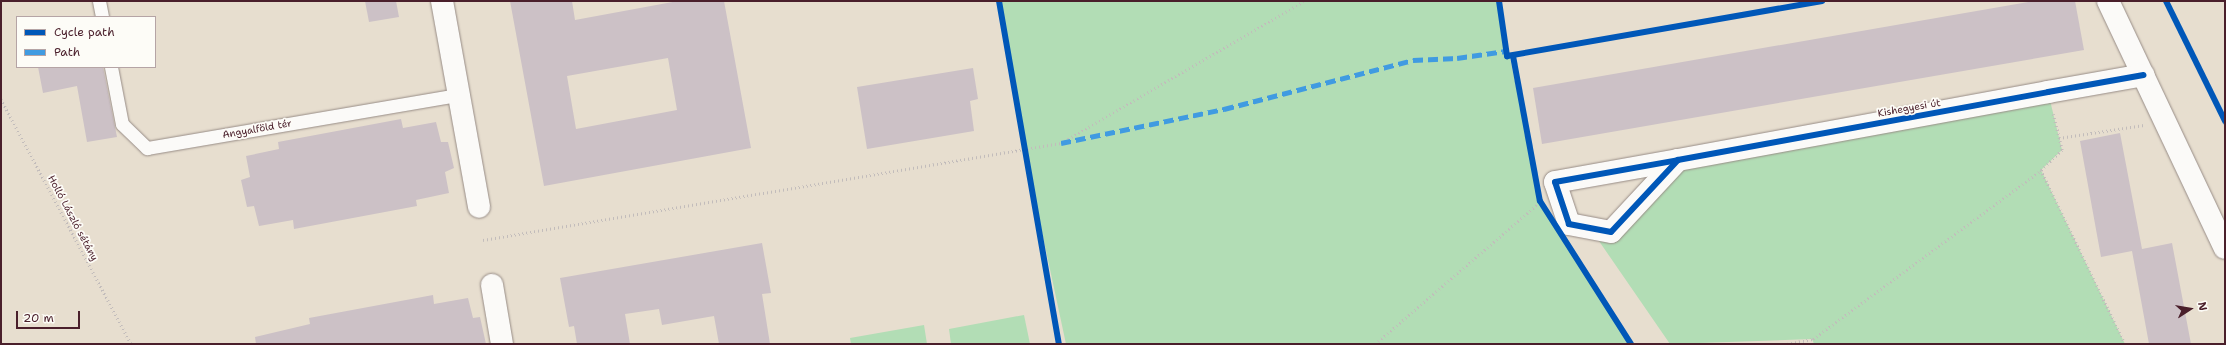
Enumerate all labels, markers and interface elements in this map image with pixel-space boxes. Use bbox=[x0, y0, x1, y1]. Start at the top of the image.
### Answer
legend bbox=[16, 16, 156, 68]
text: Cycle path bbox=[54, 24, 115, 40]
text: Path bbox=[54, 44, 80, 60]
street label: Kishegyesi út bbox=[1877, 97, 1941, 119]
street label: Angyalföld tér bbox=[221, 117, 293, 141]
street label: Holló László sétány bbox=[45, 173, 101, 263]
north arrow bbox=[2170, 289, 2210, 329]
text: N bbox=[2194, 301, 2210, 312]
scale bar bbox=[18, 303, 82, 329]
text: 20 m bbox=[23, 310, 54, 326]

